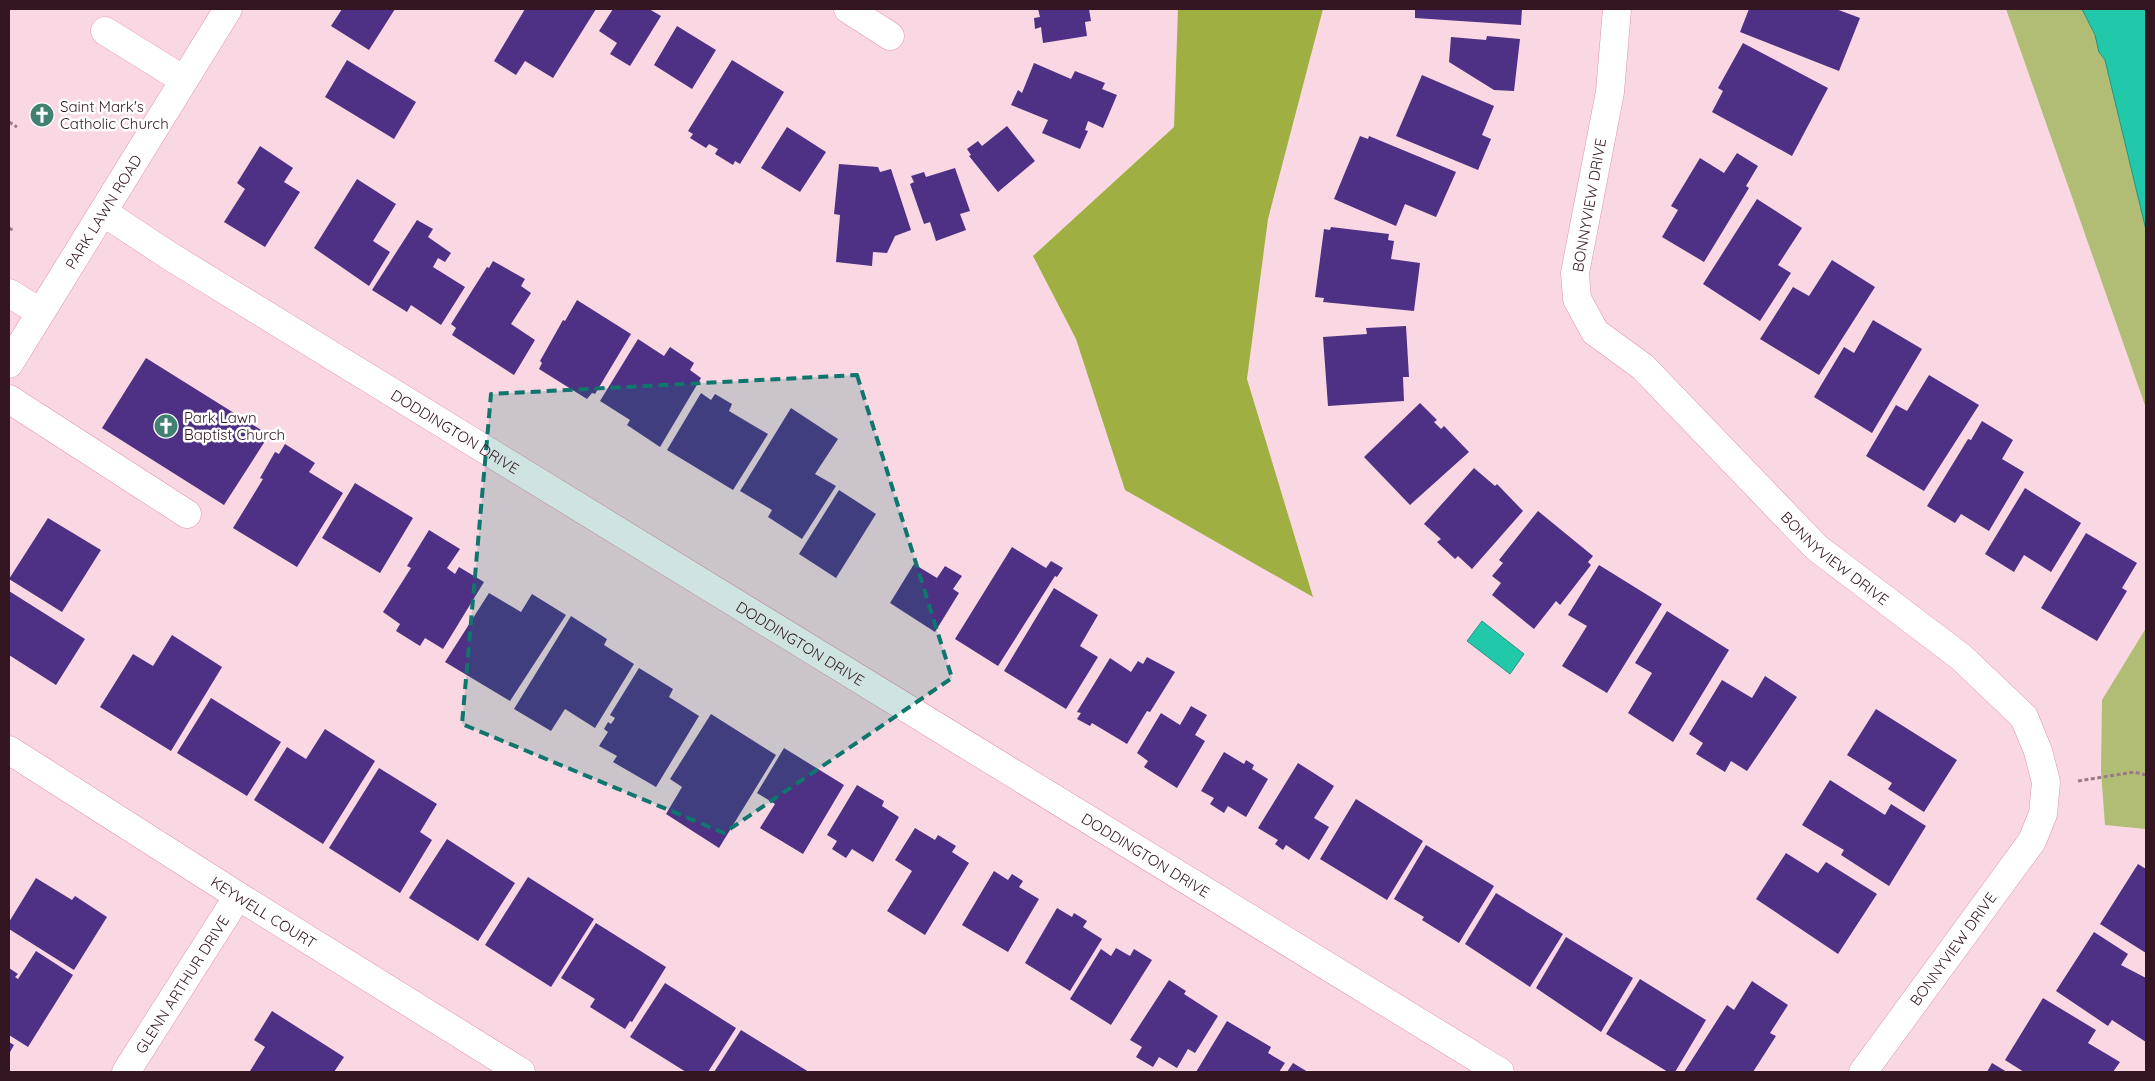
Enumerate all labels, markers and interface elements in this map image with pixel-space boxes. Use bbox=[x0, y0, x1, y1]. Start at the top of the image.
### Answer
place label: Saint Mark's Catholic Church bbox=[60, 97, 169, 133]
church icon: Saint Mark's Catholic Church bbox=[29, 102, 55, 128]
street label: BONNYVIEW DRIVE bbox=[1568, 137, 1610, 273]
street label: PARK LAWN ROAD bbox=[60, 151, 146, 272]
street label: DODDINGTON DRIVE bbox=[388, 385, 523, 478]
place label: Park Lawn Baptist Church bbox=[184, 408, 285, 444]
church icon: Park Lawn Baptist Church bbox=[153, 413, 179, 439]
street label: BONNYVIEW DRIVE bbox=[1777, 507, 1893, 609]
street label: DODDINGTON DRIVE bbox=[733, 596, 868, 690]
street label: DODDINGTON DRIVE bbox=[1078, 808, 1213, 901]
street label: KEYWELL COURT bbox=[208, 872, 320, 952]
street label: BONNYVIEW DRIVE bbox=[1906, 889, 2000, 1009]
street label: GLENN ARTHUR DRIVE bbox=[131, 912, 233, 1057]

